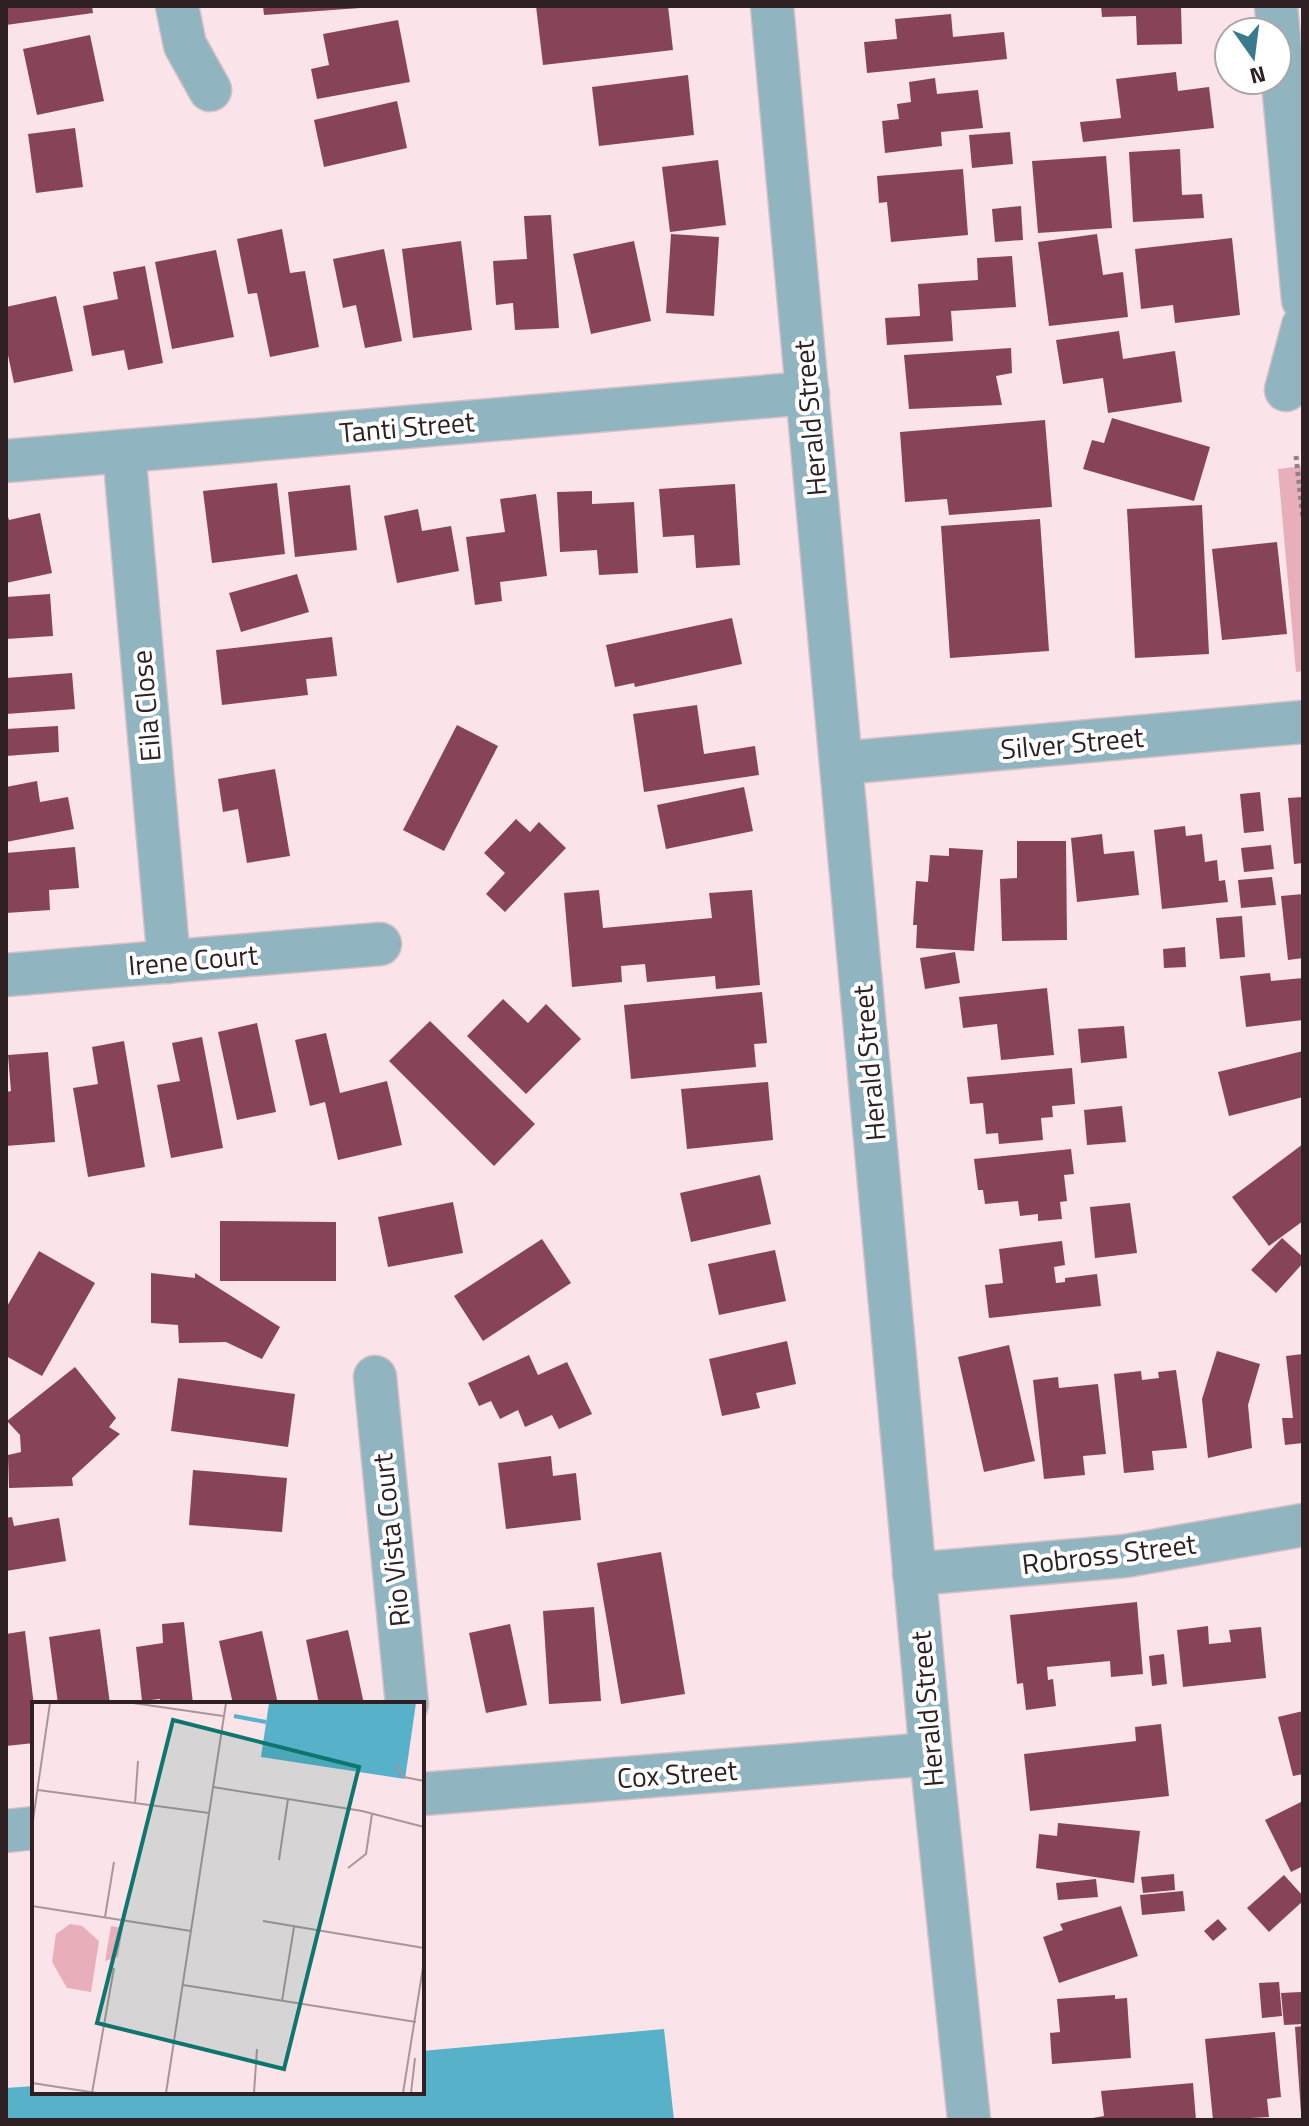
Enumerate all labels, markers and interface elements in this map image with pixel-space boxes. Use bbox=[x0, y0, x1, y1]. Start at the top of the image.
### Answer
north arrow bbox=[1213, 16, 1293, 96]
text: N bbox=[1246, 57, 1269, 94]
street label: Herald Street bbox=[781, 338, 838, 498]
street label: Tanti Street bbox=[338, 399, 476, 454]
street label: Eila Close bbox=[119, 648, 172, 764]
street label: Silver Street bbox=[999, 715, 1145, 770]
street label: Irene Court bbox=[126, 932, 260, 987]
street label: Herald Street bbox=[840, 983, 897, 1143]
street label: Rio Vista Court bbox=[360, 1451, 421, 1629]
street label: Robross Street bbox=[1019, 1521, 1199, 1586]
street label: Herald Street bbox=[898, 1629, 955, 1789]
inset map bbox=[32, 1702, 424, 2094]
street label: Cox Street bbox=[615, 1748, 739, 1799]

